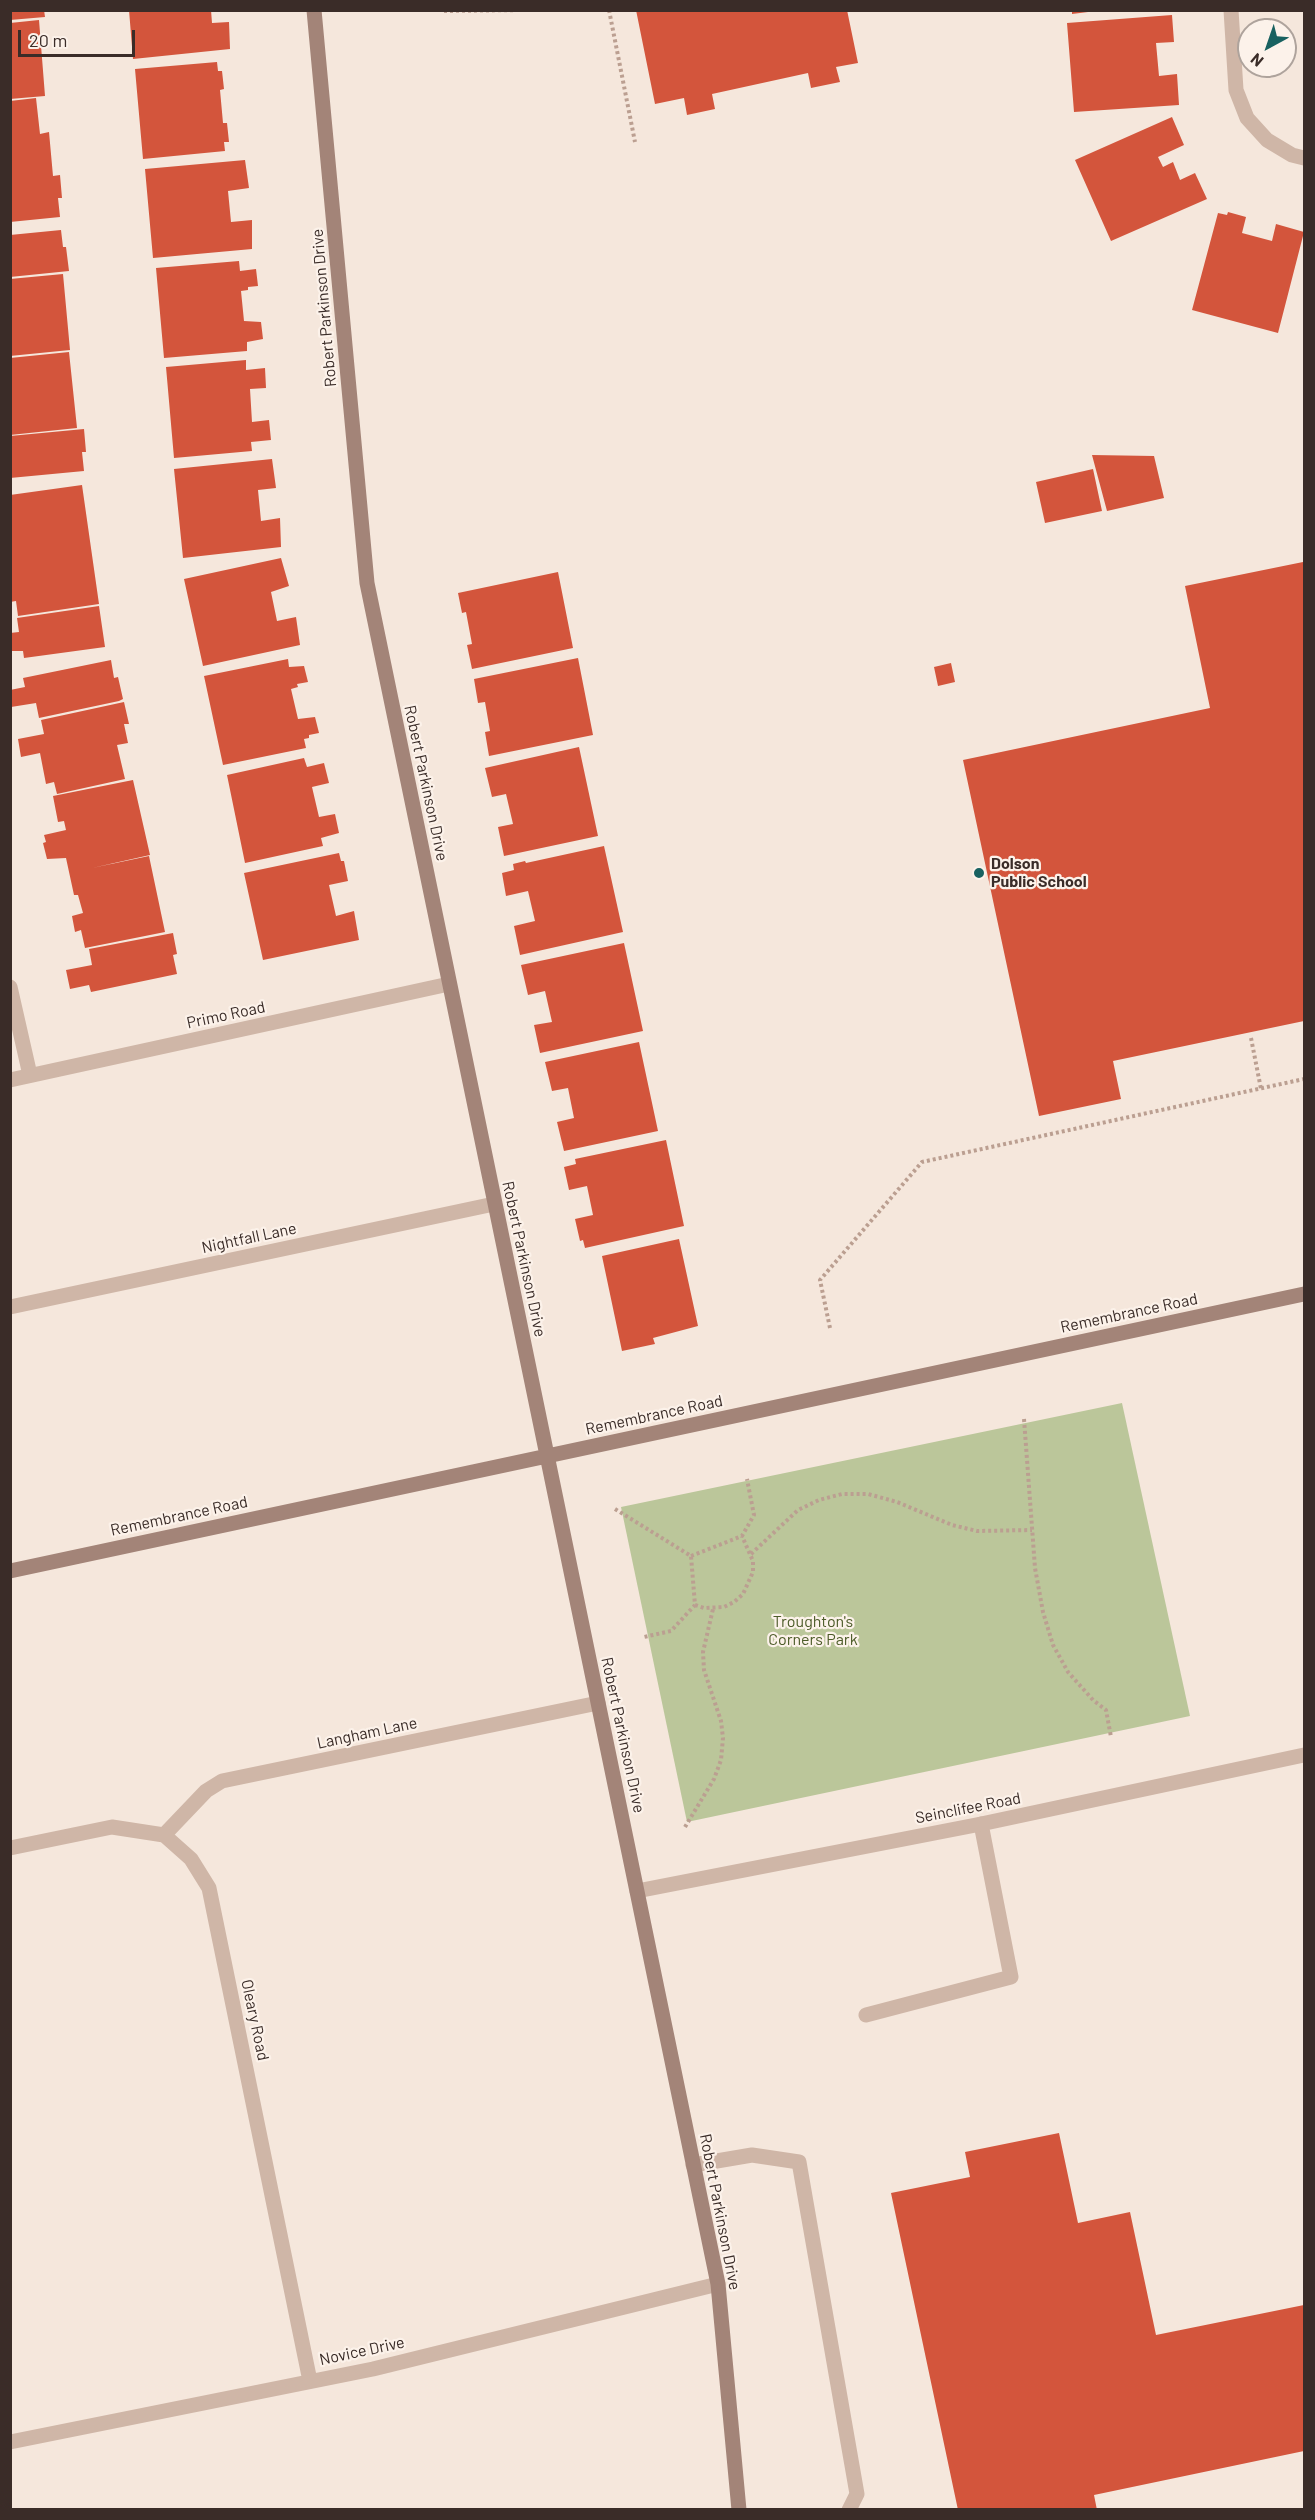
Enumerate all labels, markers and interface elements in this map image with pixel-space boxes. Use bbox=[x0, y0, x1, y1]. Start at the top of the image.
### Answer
scale bar bbox=[21, 18, 138, 56]
north arrow bbox=[1237, 18, 1297, 78]
text: 20 m bbox=[29, 29, 67, 51]
text: N bbox=[1246, 50, 1267, 71]
street label: Robert Parkinson Drive bbox=[308, 228, 340, 388]
street label: Robert Parkinson Drive bbox=[400, 703, 452, 863]
place label: Dolson Public School bbox=[991, 854, 1087, 892]
marker: Dolson Public School bbox=[972, 866, 986, 880]
street label: Primo Road bbox=[185, 997, 267, 1033]
street label: Robert Parkinson Drive bbox=[498, 1179, 550, 1339]
street label: Nightfall Lane bbox=[200, 1219, 298, 1257]
street label: Remembrance Road bbox=[1059, 1289, 1199, 1337]
street label: Remembrance Road bbox=[584, 1391, 724, 1439]
street label: Remembrance Road bbox=[109, 1492, 249, 1540]
park label: Troughton's Corners Park bbox=[768, 1612, 858, 1650]
street label: Robert Parkinson Drive bbox=[597, 1655, 649, 1815]
street label: Langham Lane bbox=[315, 1713, 419, 1753]
street label: Seinclifee Road bbox=[914, 1788, 1022, 1828]
street label: Oleary Road bbox=[237, 1978, 273, 2062]
street label: Robert Parkinson Drive bbox=[695, 2132, 745, 2292]
street label: Novice Drive bbox=[318, 2333, 406, 2369]

